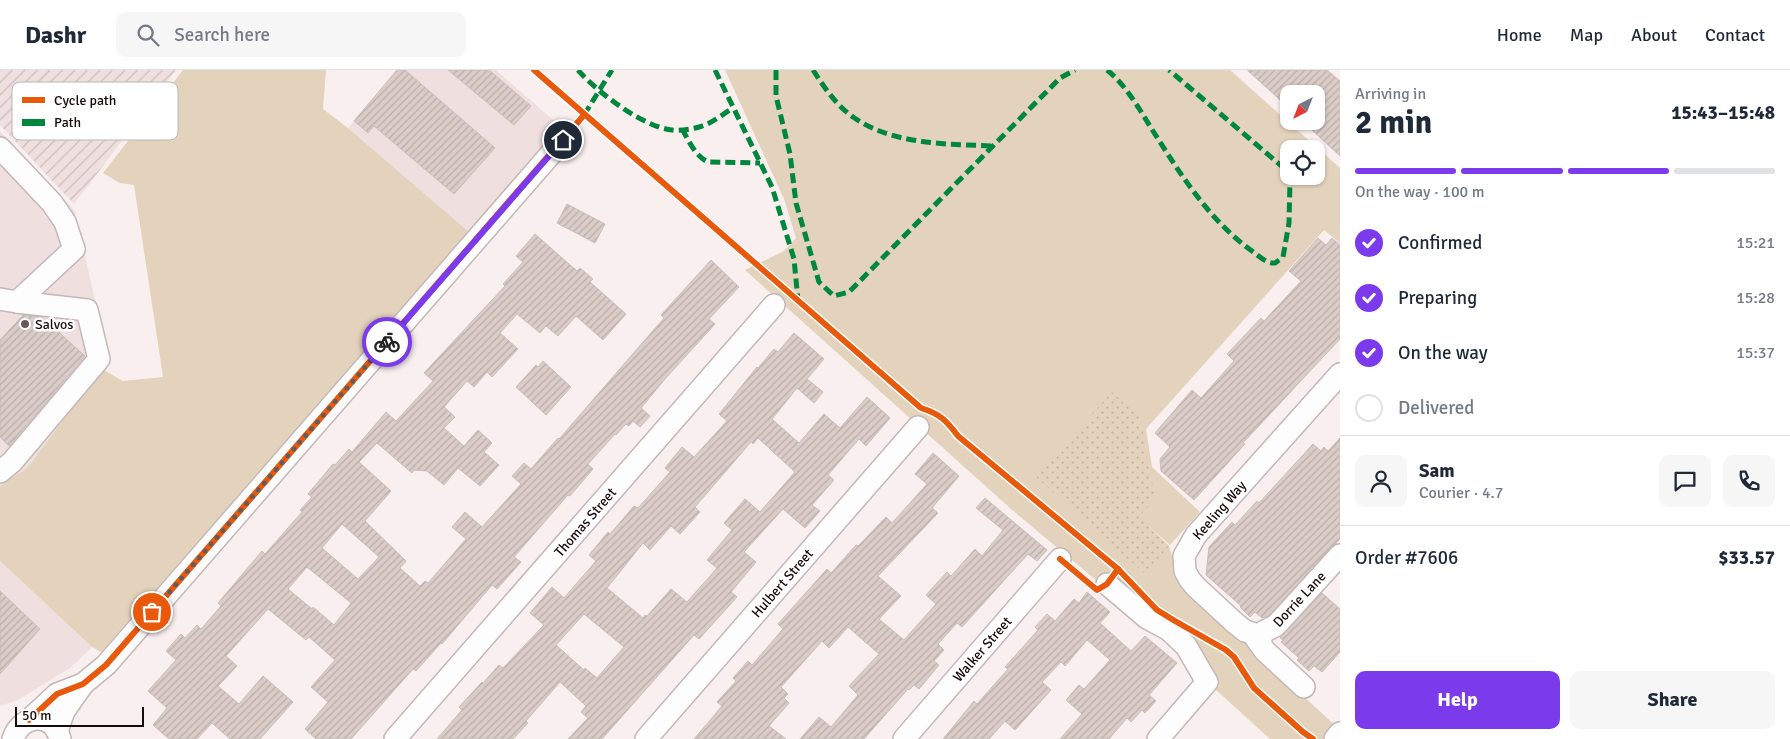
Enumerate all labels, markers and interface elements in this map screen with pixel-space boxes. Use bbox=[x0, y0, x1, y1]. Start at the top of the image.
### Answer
search box bbox=[116, 12, 466, 57]
text: Dashr bbox=[25, 20, 86, 50]
icon: search bbox=[134, 21, 162, 49]
text: Search here bbox=[174, 23, 270, 47]
text: Home bbox=[1497, 24, 1542, 46]
text: Map bbox=[1570, 24, 1603, 46]
text: About bbox=[1631, 24, 1677, 46]
text: Contact bbox=[1705, 24, 1765, 46]
legend bbox=[12, 82, 178, 140]
text: Arriving in bbox=[1355, 84, 1426, 104]
north arrow bbox=[1280, 85, 1325, 130]
map controls bbox=[1280, 85, 1325, 185]
text: Cycle path bbox=[54, 92, 116, 109]
text: 15:43–15:48 bbox=[1671, 101, 1775, 125]
text: 2 min bbox=[1355, 103, 1432, 142]
text: Path bbox=[54, 114, 81, 131]
pin bbox=[542, 119, 584, 161]
icon: home bbox=[549, 126, 577, 154]
button: locate bbox=[1280, 140, 1325, 185]
text: On the way · 100 m bbox=[1355, 182, 1485, 202]
icon: check bbox=[1355, 229, 1383, 257]
text: Confirmed bbox=[1398, 231, 1482, 255]
text: 15:21 bbox=[1736, 233, 1775, 253]
icon: check bbox=[1355, 284, 1383, 312]
text: Preparing bbox=[1398, 286, 1477, 310]
text: 15:28 bbox=[1736, 288, 1775, 308]
place label: Salvos bbox=[35, 316, 73, 333]
courier bbox=[362, 317, 412, 367]
marker: Salvos bbox=[19, 318, 31, 330]
icon: bike bbox=[373, 328, 401, 356]
icon: check bbox=[1355, 339, 1383, 367]
text: On the way bbox=[1398, 341, 1488, 365]
text: 15:37 bbox=[1736, 343, 1775, 363]
text: Delivered bbox=[1398, 396, 1474, 420]
button: person bbox=[1355, 455, 1407, 507]
button: chat bbox=[1659, 455, 1711, 507]
button: phone bbox=[1723, 455, 1775, 507]
text: Sam bbox=[1419, 459, 1455, 483]
street label: Keeling Way bbox=[1189, 477, 1250, 543]
text: Courier · 4.7 bbox=[1419, 483, 1503, 503]
street label: Thomas Street bbox=[551, 484, 620, 560]
street label: Hulbert Street bbox=[748, 545, 817, 621]
text: Order #7606 bbox=[1355, 546, 1458, 570]
text: $33.57 bbox=[1718, 546, 1775, 570]
street label: Dorrie Lane bbox=[1269, 568, 1329, 631]
pin bbox=[131, 591, 173, 633]
icon: bag bbox=[138, 598, 166, 626]
street label: Walker Street bbox=[949, 613, 1015, 685]
button: Help bbox=[1355, 671, 1560, 729]
button: Share bbox=[1570, 671, 1775, 729]
scale bar bbox=[15, 704, 144, 727]
text: 50 m bbox=[22, 707, 51, 724]

